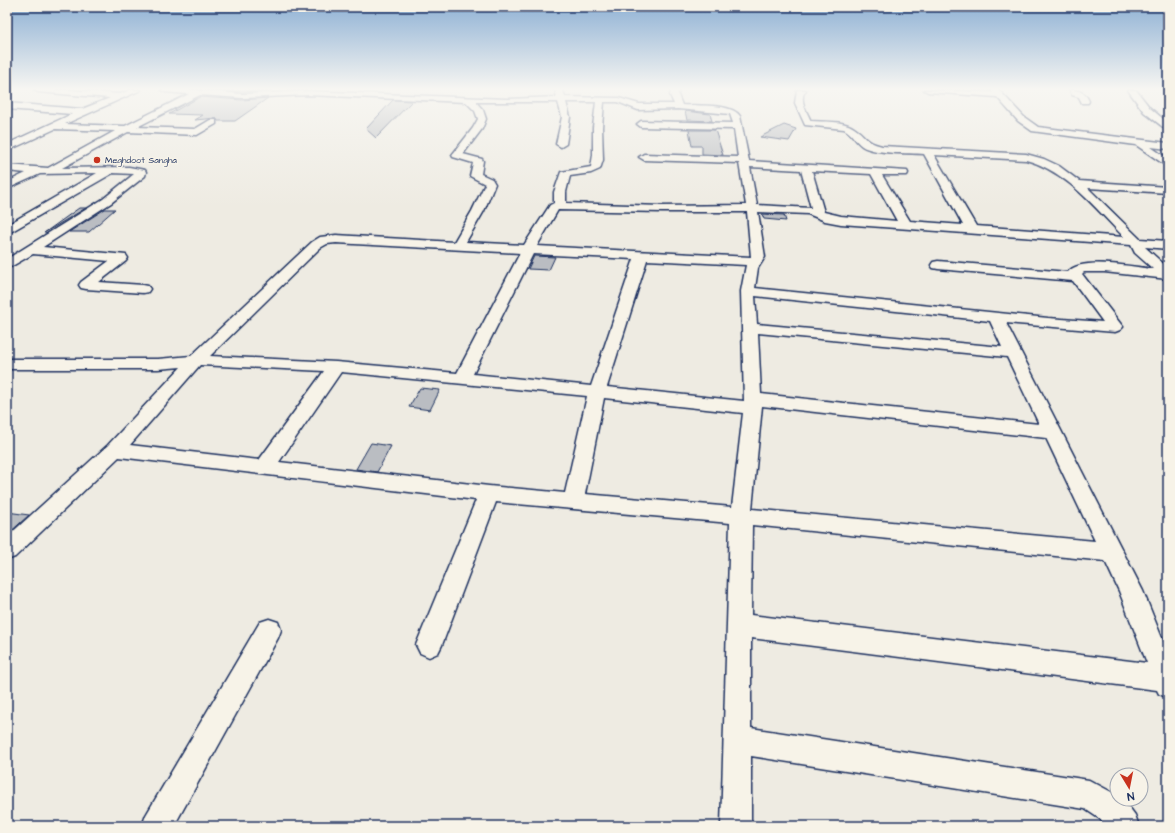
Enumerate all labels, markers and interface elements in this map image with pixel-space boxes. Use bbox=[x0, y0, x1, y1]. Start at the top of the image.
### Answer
place label: Meghdoot Sangha bbox=[105, 154, 177, 167]
marker: Meghdoot Sangha bbox=[92, 155, 102, 165]
north arrow bbox=[1109, 767, 1149, 807]
text: N bbox=[1126, 788, 1135, 804]

